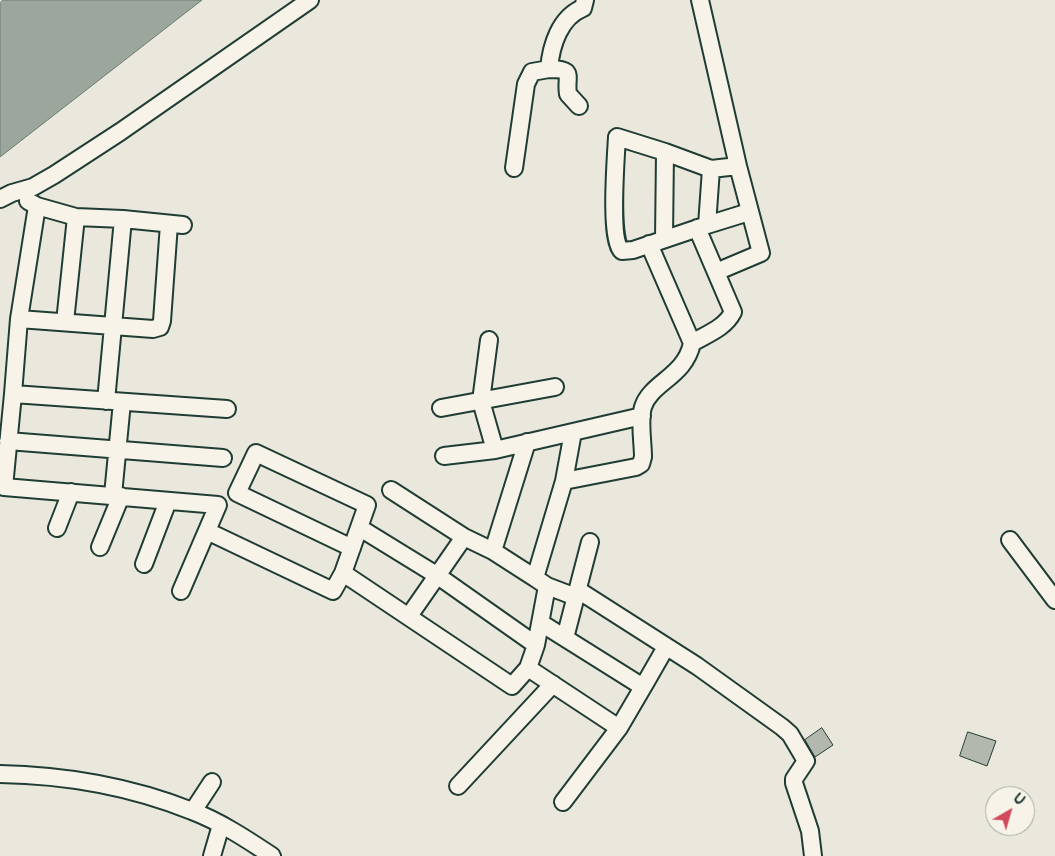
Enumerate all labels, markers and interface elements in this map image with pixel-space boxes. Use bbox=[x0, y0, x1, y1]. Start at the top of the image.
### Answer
north arrow bbox=[985, 786, 1035, 836]
text: U bbox=[1010, 790, 1028, 809]

